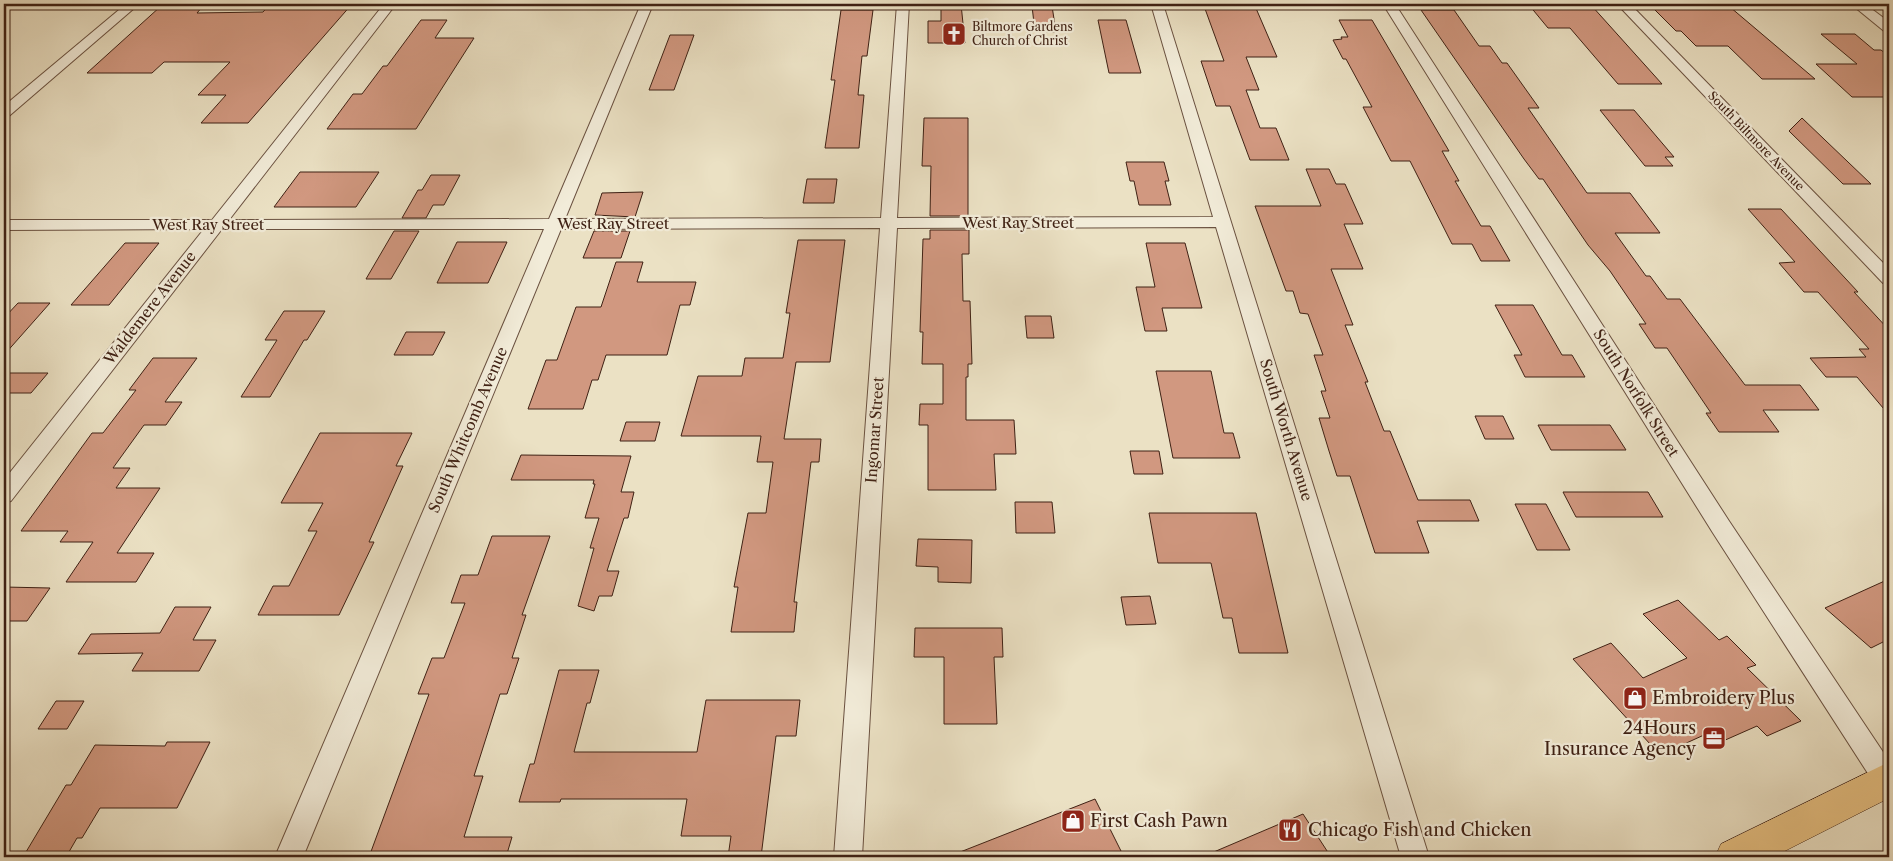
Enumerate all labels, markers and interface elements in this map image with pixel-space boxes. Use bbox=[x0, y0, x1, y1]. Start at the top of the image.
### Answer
place label: Biltmore Gardens Church of Christ bbox=[972, 19, 1073, 48]
church icon: Biltmore Gardens Church of Christ bbox=[941, 21, 967, 47]
street label: South Biltmore Avenue bbox=[1705, 88, 1808, 194]
street label: West Ray Street bbox=[961, 213, 1075, 232]
street label: West Ray Street bbox=[556, 214, 670, 233]
street label: West Ray Street bbox=[151, 215, 265, 234]
street label: Waldemere Avenue bbox=[99, 247, 200, 369]
street label: South Norfolk Street bbox=[1589, 325, 1684, 461]
street label: South Whitcomb Avenue bbox=[424, 344, 511, 516]
street label: South Worth Avenue bbox=[1256, 356, 1317, 503]
street label: Ingomar Street bbox=[861, 375, 888, 484]
shop icon: Embroidery Plus bbox=[1622, 685, 1648, 711]
place label: Embroidery Plus bbox=[1652, 687, 1795, 709]
place label: 24Hours Insurance Agency bbox=[1544, 717, 1697, 760]
office icon: 24Hours Insurance Agency bbox=[1701, 725, 1727, 751]
shop icon: First Cash Pawn bbox=[1060, 808, 1086, 834]
place label: First Cash Pawn bbox=[1090, 810, 1228, 832]
restaurant icon: Chicago Fish and Chicken bbox=[1277, 817, 1303, 843]
place label: Chicago Fish and Chicken bbox=[1308, 819, 1532, 841]

